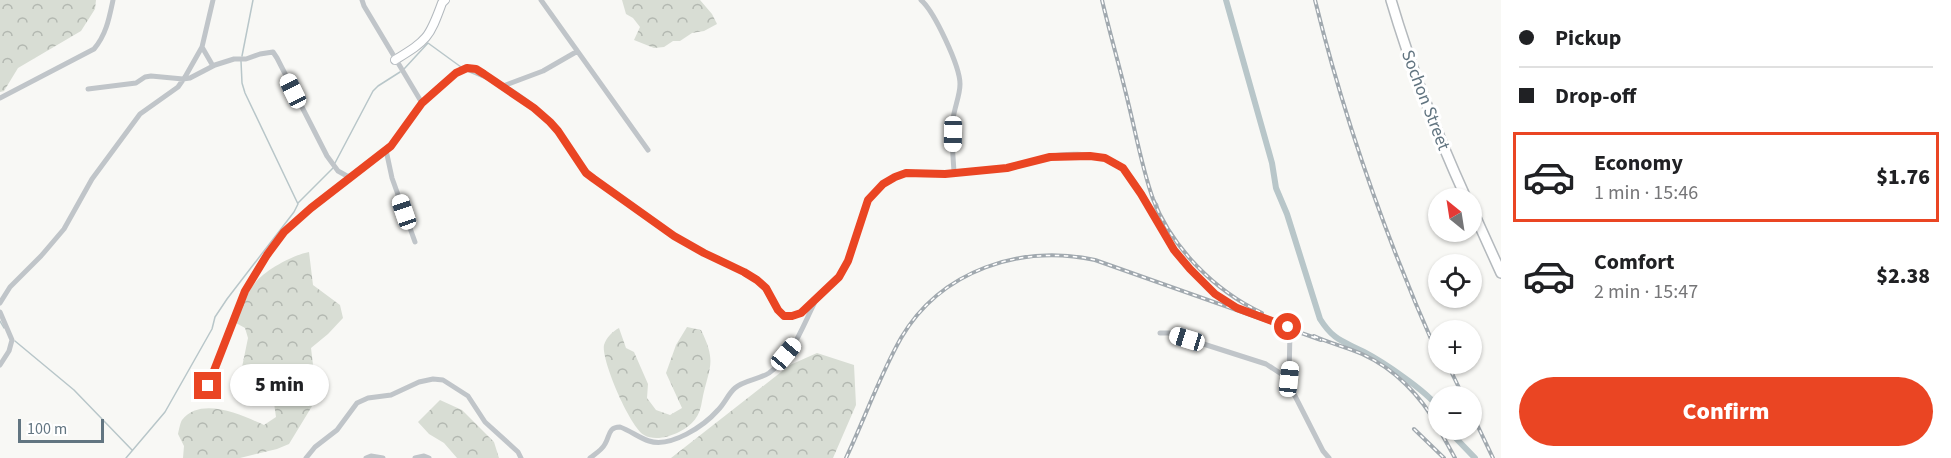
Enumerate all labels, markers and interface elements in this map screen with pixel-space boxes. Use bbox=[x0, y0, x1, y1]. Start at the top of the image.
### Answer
text: Pickup bbox=[1555, 22, 1621, 54]
street label: Sochon Street bbox=[1395, 46, 1456, 154]
car bbox=[277, 71, 309, 111]
text: Drop-off bbox=[1555, 80, 1636, 112]
car bbox=[944, 116, 962, 152]
text: Economy bbox=[1594, 147, 1683, 179]
icon: car bbox=[1522, 150, 1576, 204]
text: $1.76 bbox=[1876, 161, 1930, 193]
text: 1 min · 15:46 bbox=[1594, 179, 1698, 207]
north arrow bbox=[1428, 188, 1482, 242]
map controls bbox=[1428, 188, 1482, 440]
car bbox=[390, 192, 418, 232]
text: Comfort bbox=[1594, 246, 1675, 278]
icon: car bbox=[1522, 249, 1576, 303]
button: locate bbox=[1428, 254, 1482, 308]
text: $2.38 bbox=[1876, 260, 1930, 292]
text: 2 min · 15:47 bbox=[1594, 278, 1698, 306]
route start bbox=[1274, 313, 1301, 340]
button: + bbox=[1428, 320, 1482, 374]
car bbox=[1167, 325, 1207, 353]
car bbox=[768, 334, 804, 374]
car bbox=[1278, 360, 1300, 398]
callout: 5 min bbox=[229, 365, 328, 407]
text: 5 min bbox=[255, 371, 304, 399]
route end bbox=[194, 372, 221, 399]
button: Confirm bbox=[1519, 377, 1933, 446]
button: − bbox=[1428, 386, 1482, 440]
scale bar bbox=[18, 416, 104, 444]
text: 100 m bbox=[27, 418, 67, 440]

